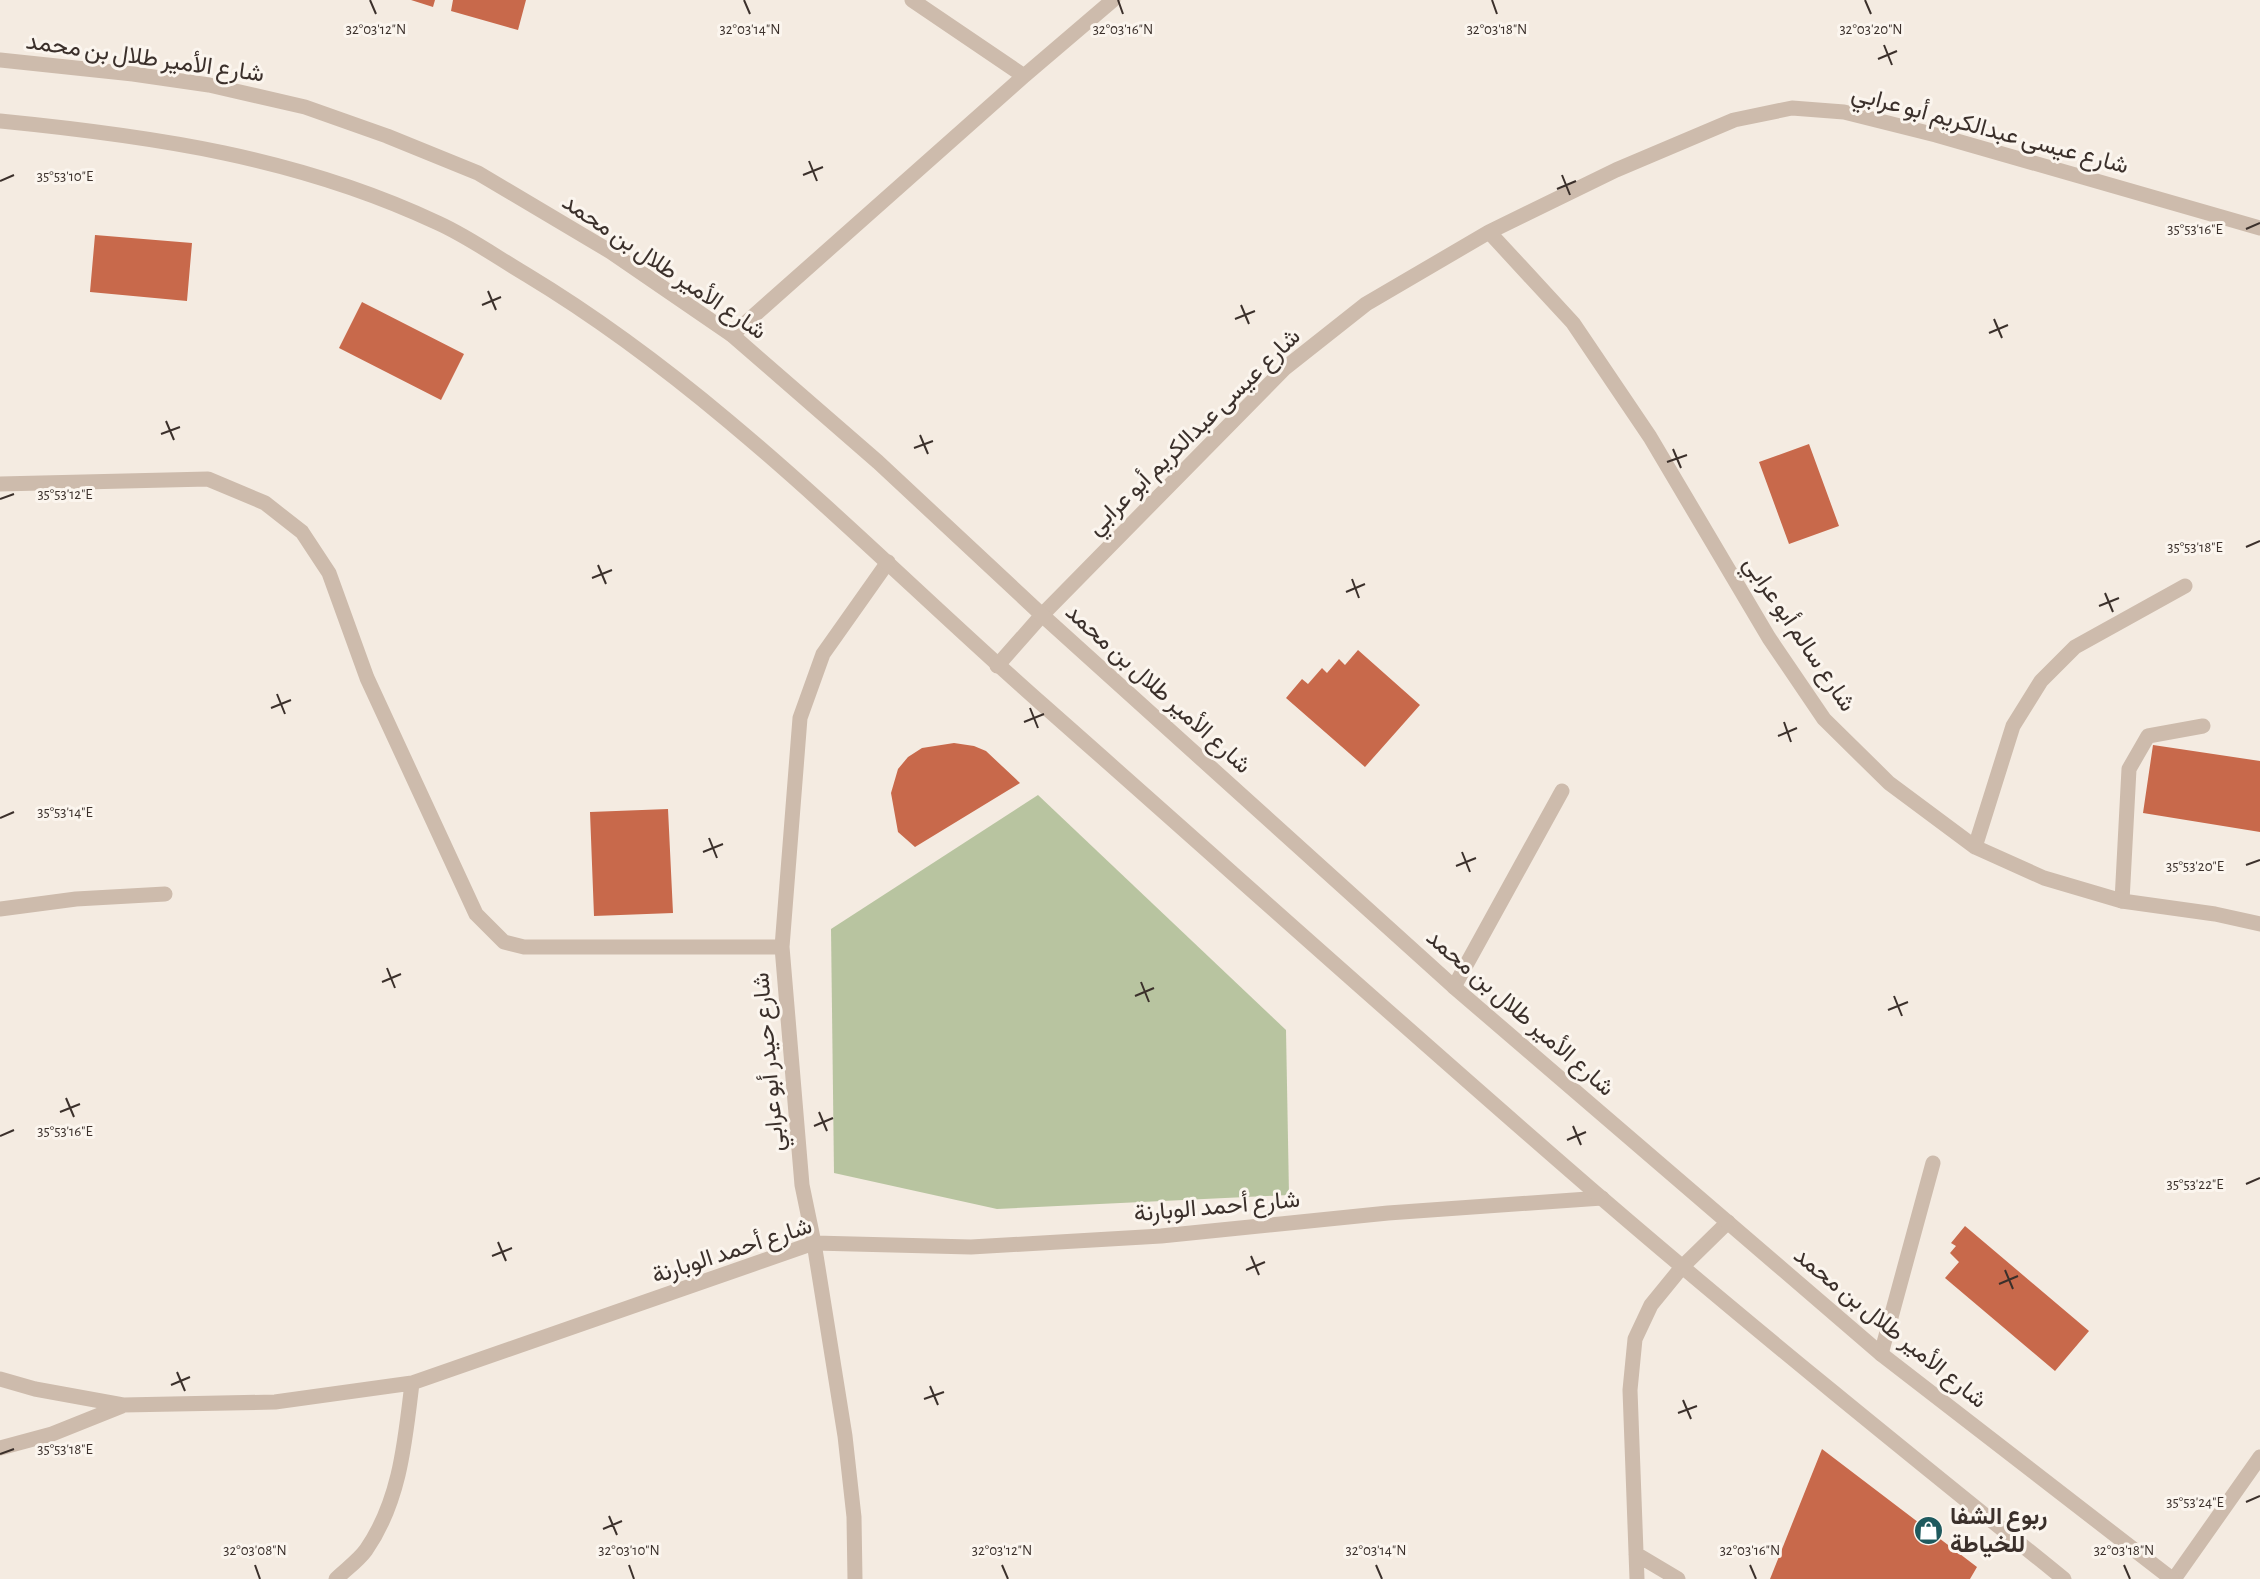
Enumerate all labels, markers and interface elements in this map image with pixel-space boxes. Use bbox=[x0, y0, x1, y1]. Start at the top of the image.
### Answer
text: 32°03'12"N bbox=[346, 22, 406, 37]
text: 32°03'14"N bbox=[720, 22, 780, 37]
text: 32°03'16"N bbox=[1093, 22, 1153, 37]
text: 32°03'18"N bbox=[1467, 22, 1527, 37]
text: 32°03'20"N bbox=[1839, 22, 1903, 37]
street label: شارع الأمير طلال بن محمد bbox=[24, 26, 266, 90]
street label: شارع عيسى عبدالكريم أبو عرابي bbox=[1848, 79, 2132, 184]
text: 35°53'10"E bbox=[37, 169, 93, 184]
street label: شارع الأمير طلال بن محمد bbox=[556, 187, 772, 347]
text: 35°53'16"E bbox=[2167, 222, 2223, 237]
street label: شارع عيسى عبدالكريم أبو عرابي bbox=[1081, 322, 1309, 544]
text: 35°53'12"E bbox=[37, 487, 93, 502]
text: 35°53'18"E bbox=[2167, 540, 2223, 555]
street label: شارع سالم أبو عرابي bbox=[1733, 550, 1862, 719]
street label: شارع الأمير طلال بن محمد bbox=[1059, 597, 1257, 781]
text: 35°53'14"E bbox=[37, 805, 93, 820]
text: 35°53'20"E bbox=[2166, 859, 2224, 874]
street label: شارع الأمير طلال بن محمد bbox=[1419, 923, 1621, 1103]
street label: شارع حيدر أبو عرابي bbox=[746, 971, 795, 1153]
text: 35°53'16"E bbox=[37, 1124, 93, 1139]
text: 35°53'22"E bbox=[2167, 1177, 2223, 1192]
street label: شارع أحمد الوبارنة bbox=[1133, 1185, 1301, 1229]
street label: شارع أحمد الوبارنة bbox=[648, 1211, 816, 1291]
street label: شارع الأمير طلال بن محمد bbox=[1787, 1241, 1993, 1415]
text: 35°53'18"E bbox=[37, 1442, 93, 1457]
text: 35°53'24"E bbox=[2166, 1495, 2224, 1510]
place label: ربوع الشفا للخياطة bbox=[1950, 1505, 2047, 1558]
shop icon: ربوع الشفا للخياطة bbox=[1913, 1515, 1945, 1547]
text: 32°03'08"N bbox=[223, 1543, 287, 1558]
text: 32°03'10"N bbox=[598, 1543, 660, 1558]
text: 32°03'12"N bbox=[972, 1543, 1032, 1558]
text: 32°03'14"N bbox=[1346, 1543, 1406, 1558]
text: 32°03'16"N bbox=[1720, 1543, 1780, 1558]
text: 32°03'18"N bbox=[2094, 1543, 2154, 1558]

